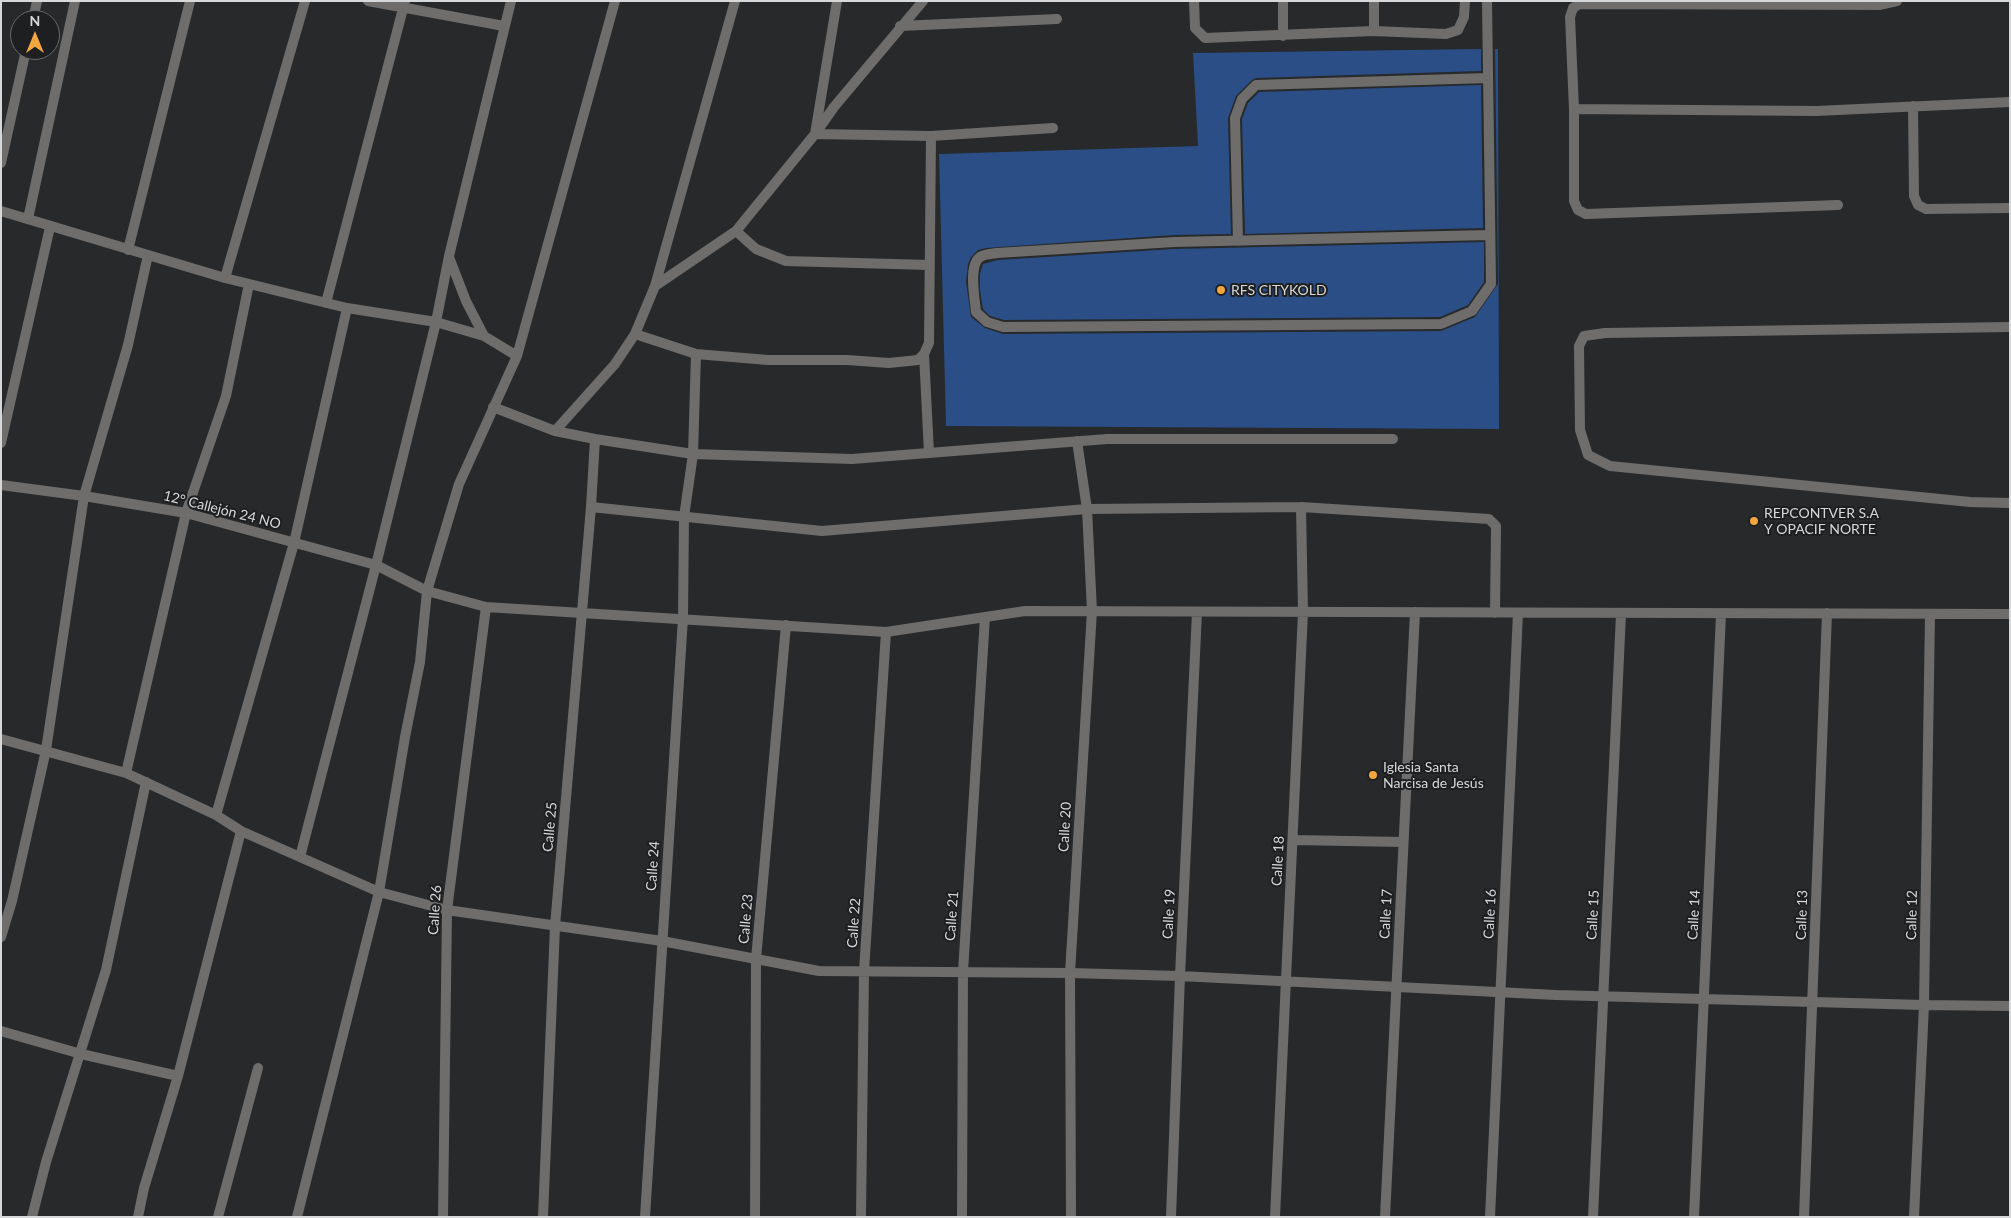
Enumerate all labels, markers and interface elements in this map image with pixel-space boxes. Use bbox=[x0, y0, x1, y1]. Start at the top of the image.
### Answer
north arrow bbox=[10, 10, 60, 60]
text: N bbox=[30, 12, 40, 29]
place label: RFS CITYKOLD bbox=[1231, 282, 1327, 298]
marker: RFS CITYKOLD bbox=[1215, 284, 1227, 296]
street label: 12° Callejón 24 NO bbox=[162, 487, 282, 533]
place label: REPCONTVER S.A Y OPACIF NORTE bbox=[1764, 505, 1879, 538]
marker: REPCONTVER S.A Y OPACIF NORTE bbox=[1748, 515, 1760, 527]
place label: Iglesia Santa Narcisa de Jesús bbox=[1383, 759, 1484, 792]
marker: Iglesia Santa Narcisa de Jesús bbox=[1367, 769, 1379, 781]
street label: Calle 25 bbox=[539, 801, 561, 853]
street label: Calle 20 bbox=[1055, 802, 1075, 852]
street label: Calle 18 bbox=[1268, 836, 1288, 886]
street label: Calle 24 bbox=[643, 840, 663, 892]
street label: Calle 26 bbox=[425, 884, 445, 936]
street label: Calle 19 bbox=[1159, 889, 1179, 939]
street label: Calle 17 bbox=[1376, 889, 1396, 939]
street label: Calle 16 bbox=[1480, 889, 1500, 939]
street label: Calle 21 bbox=[942, 890, 962, 942]
street label: Calle 15 bbox=[1583, 890, 1603, 940]
street label: Calle 14 bbox=[1684, 890, 1704, 940]
street label: Calle 13 bbox=[1793, 890, 1811, 940]
street label: Calle 12 bbox=[1903, 890, 1921, 940]
street label: Calle 23 bbox=[735, 893, 757, 945]
street label: Calle 22 bbox=[844, 897, 864, 949]

